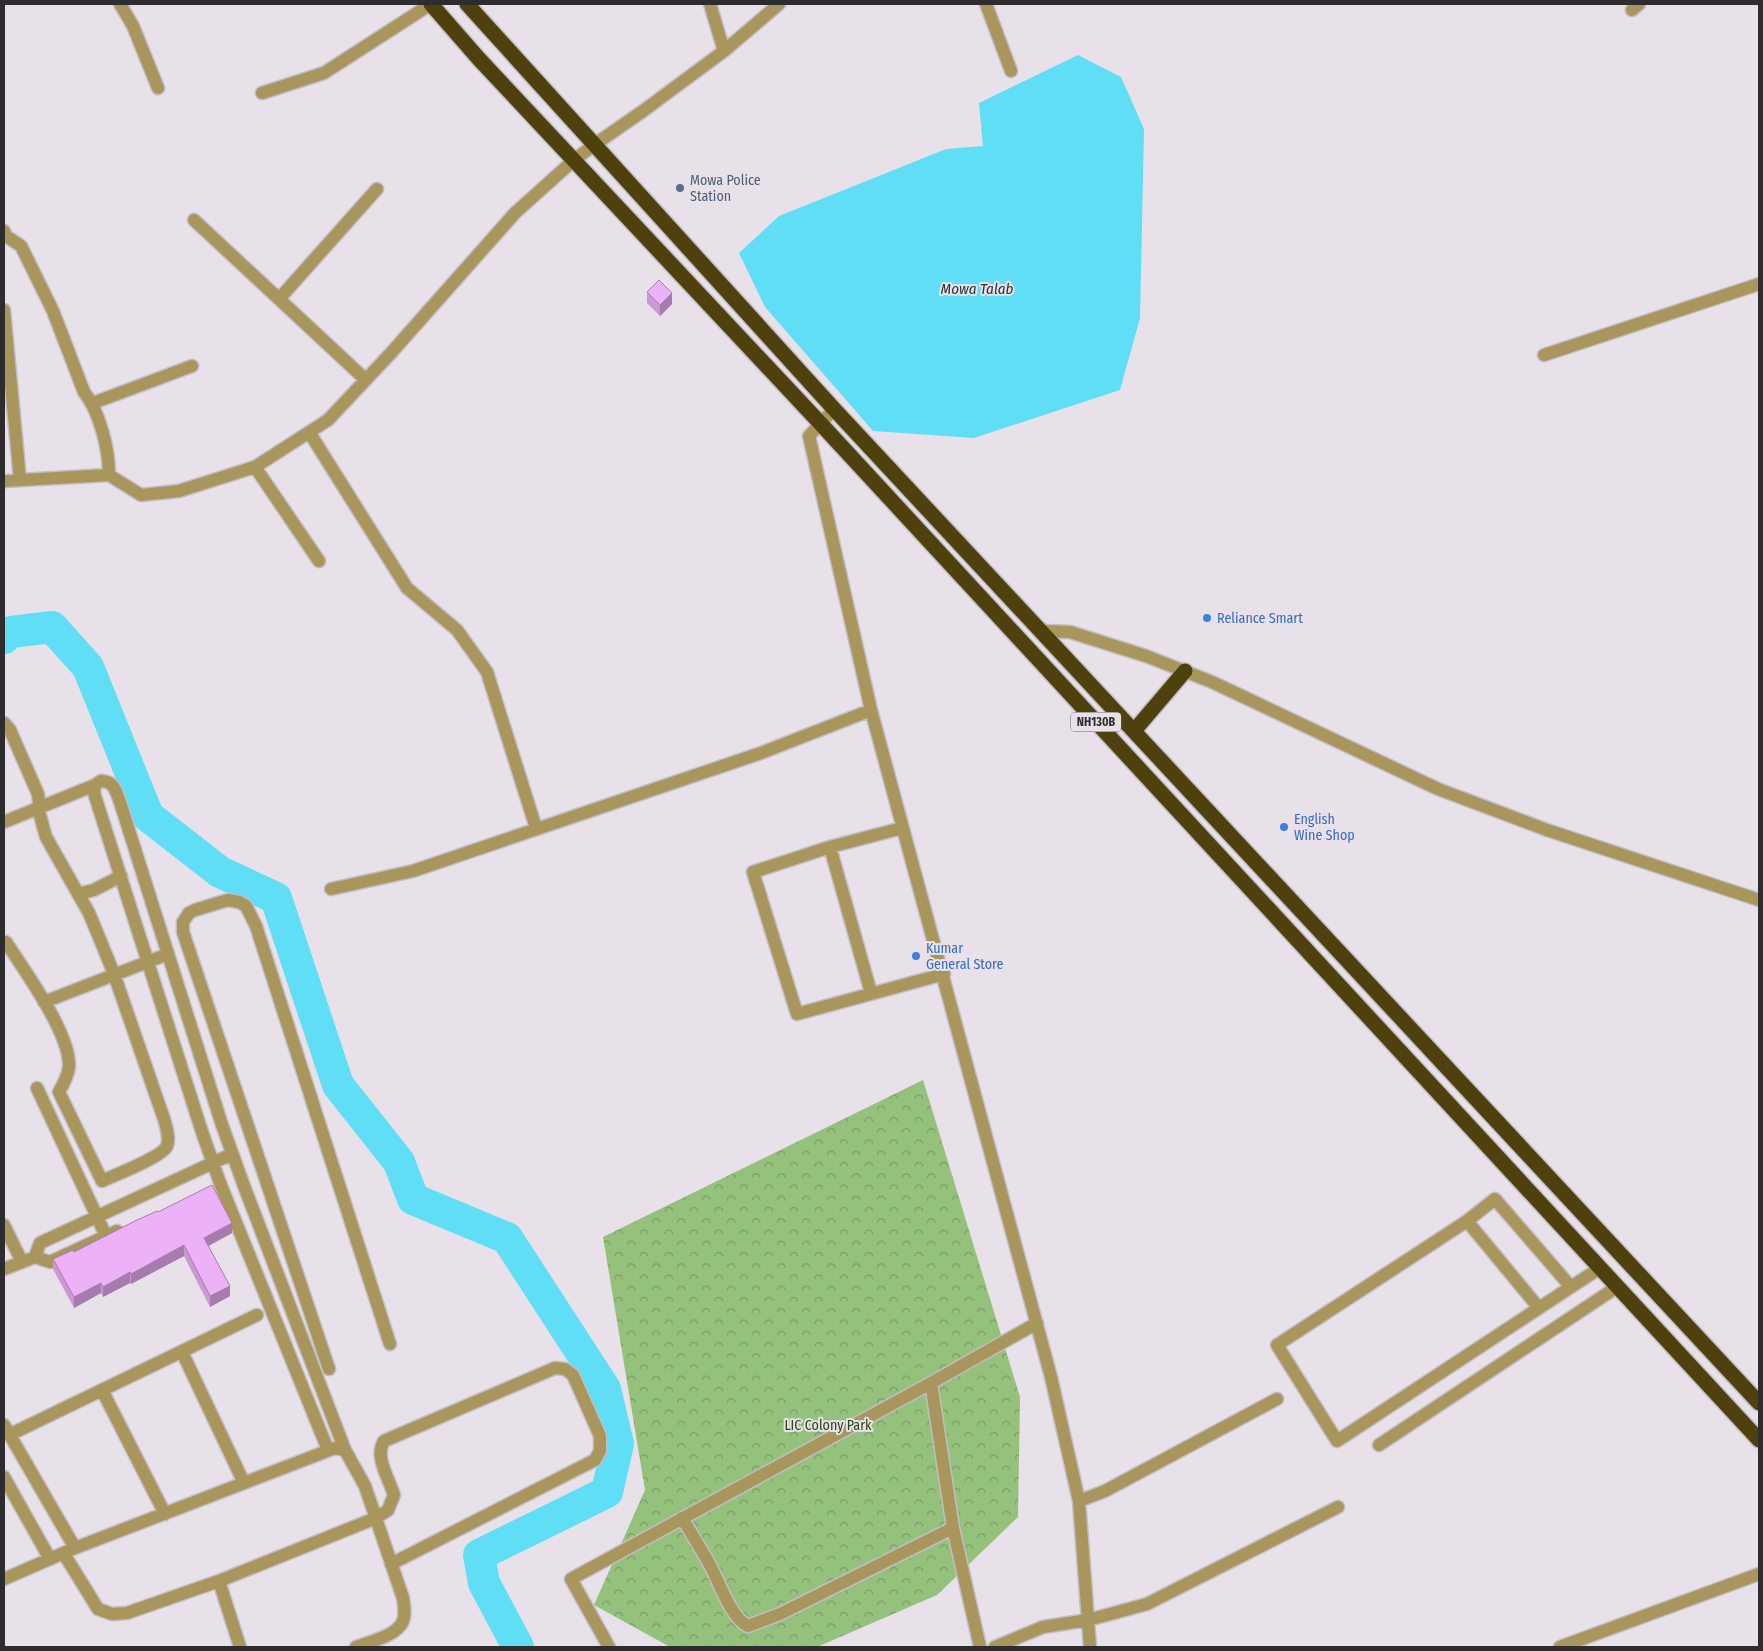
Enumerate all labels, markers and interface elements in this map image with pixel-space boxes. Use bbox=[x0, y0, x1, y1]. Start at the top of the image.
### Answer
place label: Mowa Police Station bbox=[690, 172, 761, 205]
marker: Mowa Police Station bbox=[674, 182, 686, 194]
water label: Mowa Talab bbox=[941, 280, 1014, 298]
place label: Reliance Smart bbox=[1217, 610, 1303, 627]
marker: Reliance Smart bbox=[1201, 612, 1213, 624]
road number: NH130B bbox=[1071, 712, 1121, 732]
place label: English Wine Shop bbox=[1294, 811, 1355, 844]
marker: English Wine Shop bbox=[1278, 821, 1290, 833]
place label: Kumar General Store bbox=[926, 940, 1004, 973]
marker: Kumar General Store bbox=[910, 950, 922, 962]
park label: LIC Colony Park bbox=[784, 1417, 872, 1434]

